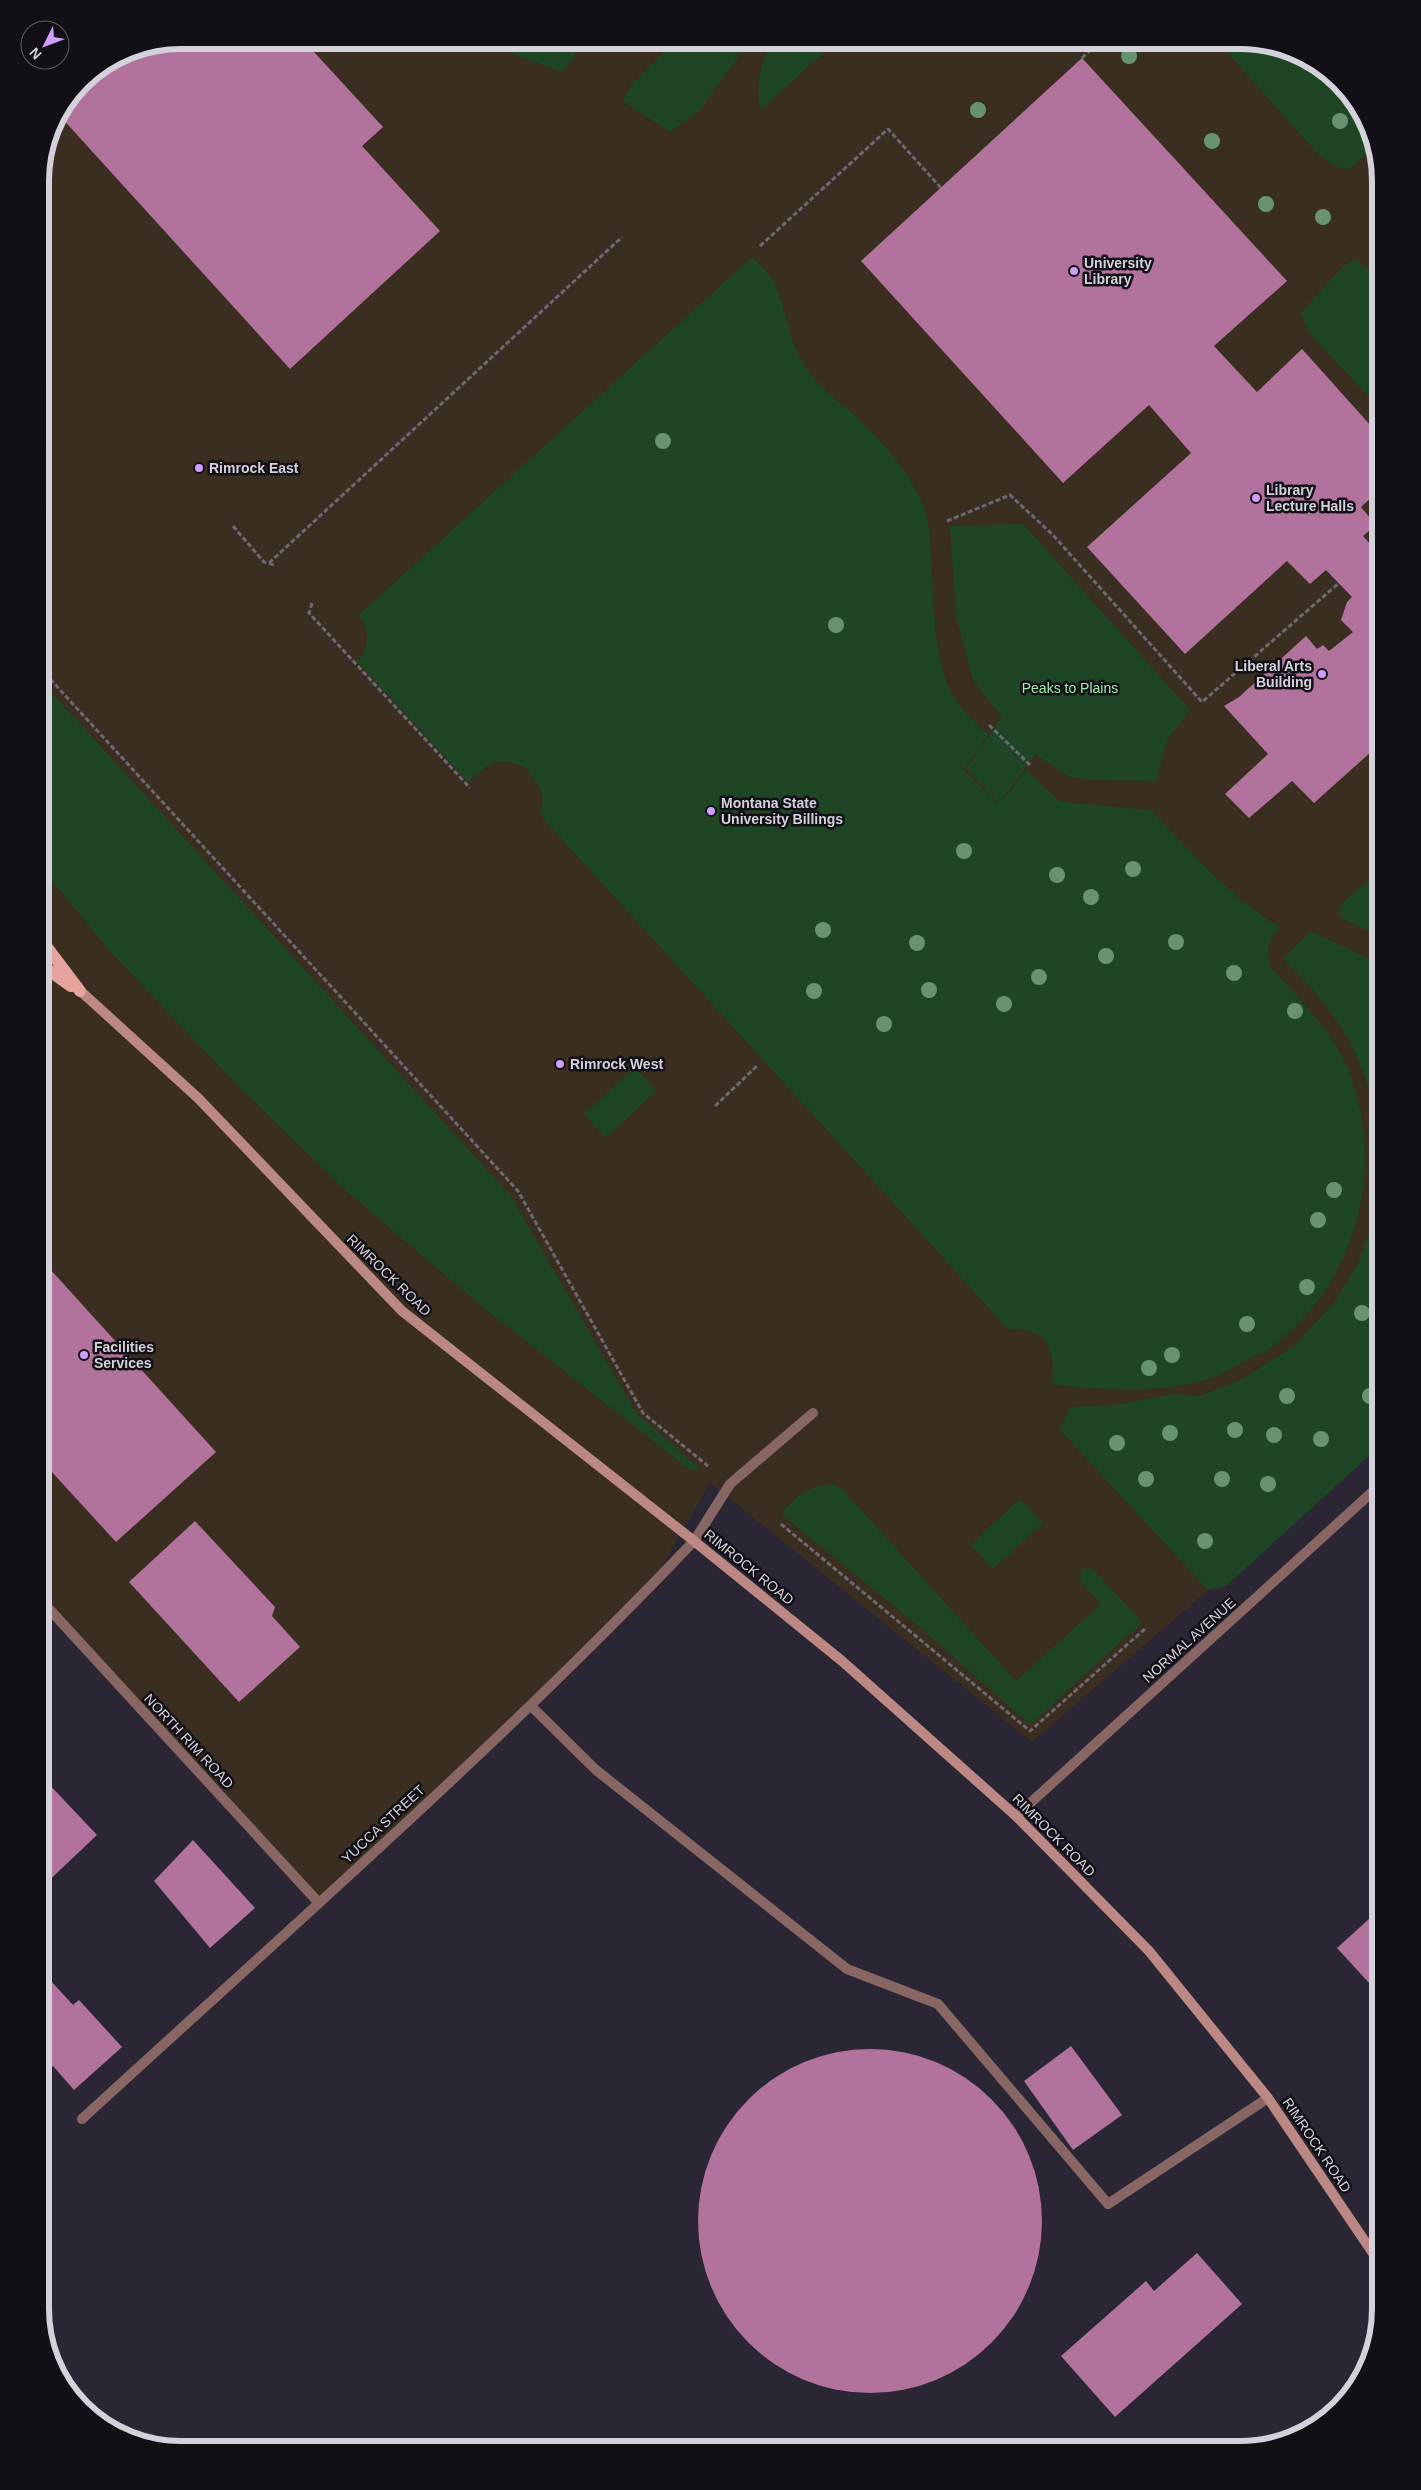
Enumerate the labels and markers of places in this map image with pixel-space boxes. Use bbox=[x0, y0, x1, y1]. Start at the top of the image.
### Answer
place label: University Library bbox=[1084, 255, 1152, 287]
marker: University Library bbox=[1068, 265, 1080, 277]
place label: Rimrock East bbox=[209, 460, 299, 476]
marker: Rimrock East bbox=[193, 462, 205, 474]
place label: Library Lecture Halls bbox=[1266, 482, 1354, 514]
marker: Library Lecture Halls bbox=[1250, 492, 1262, 504]
place label: Liberal Arts Building bbox=[1235, 658, 1312, 690]
marker: Liberal Arts Building bbox=[1316, 668, 1328, 680]
place label: Montana State University Billings bbox=[721, 795, 843, 827]
marker: Montana State University Billings bbox=[705, 805, 717, 817]
place label: Rimrock West bbox=[570, 1056, 663, 1072]
marker: Rimrock West bbox=[554, 1058, 566, 1070]
place label: Facilities Services bbox=[94, 1339, 154, 1371]
marker: Facilities Services bbox=[78, 1349, 90, 1361]

